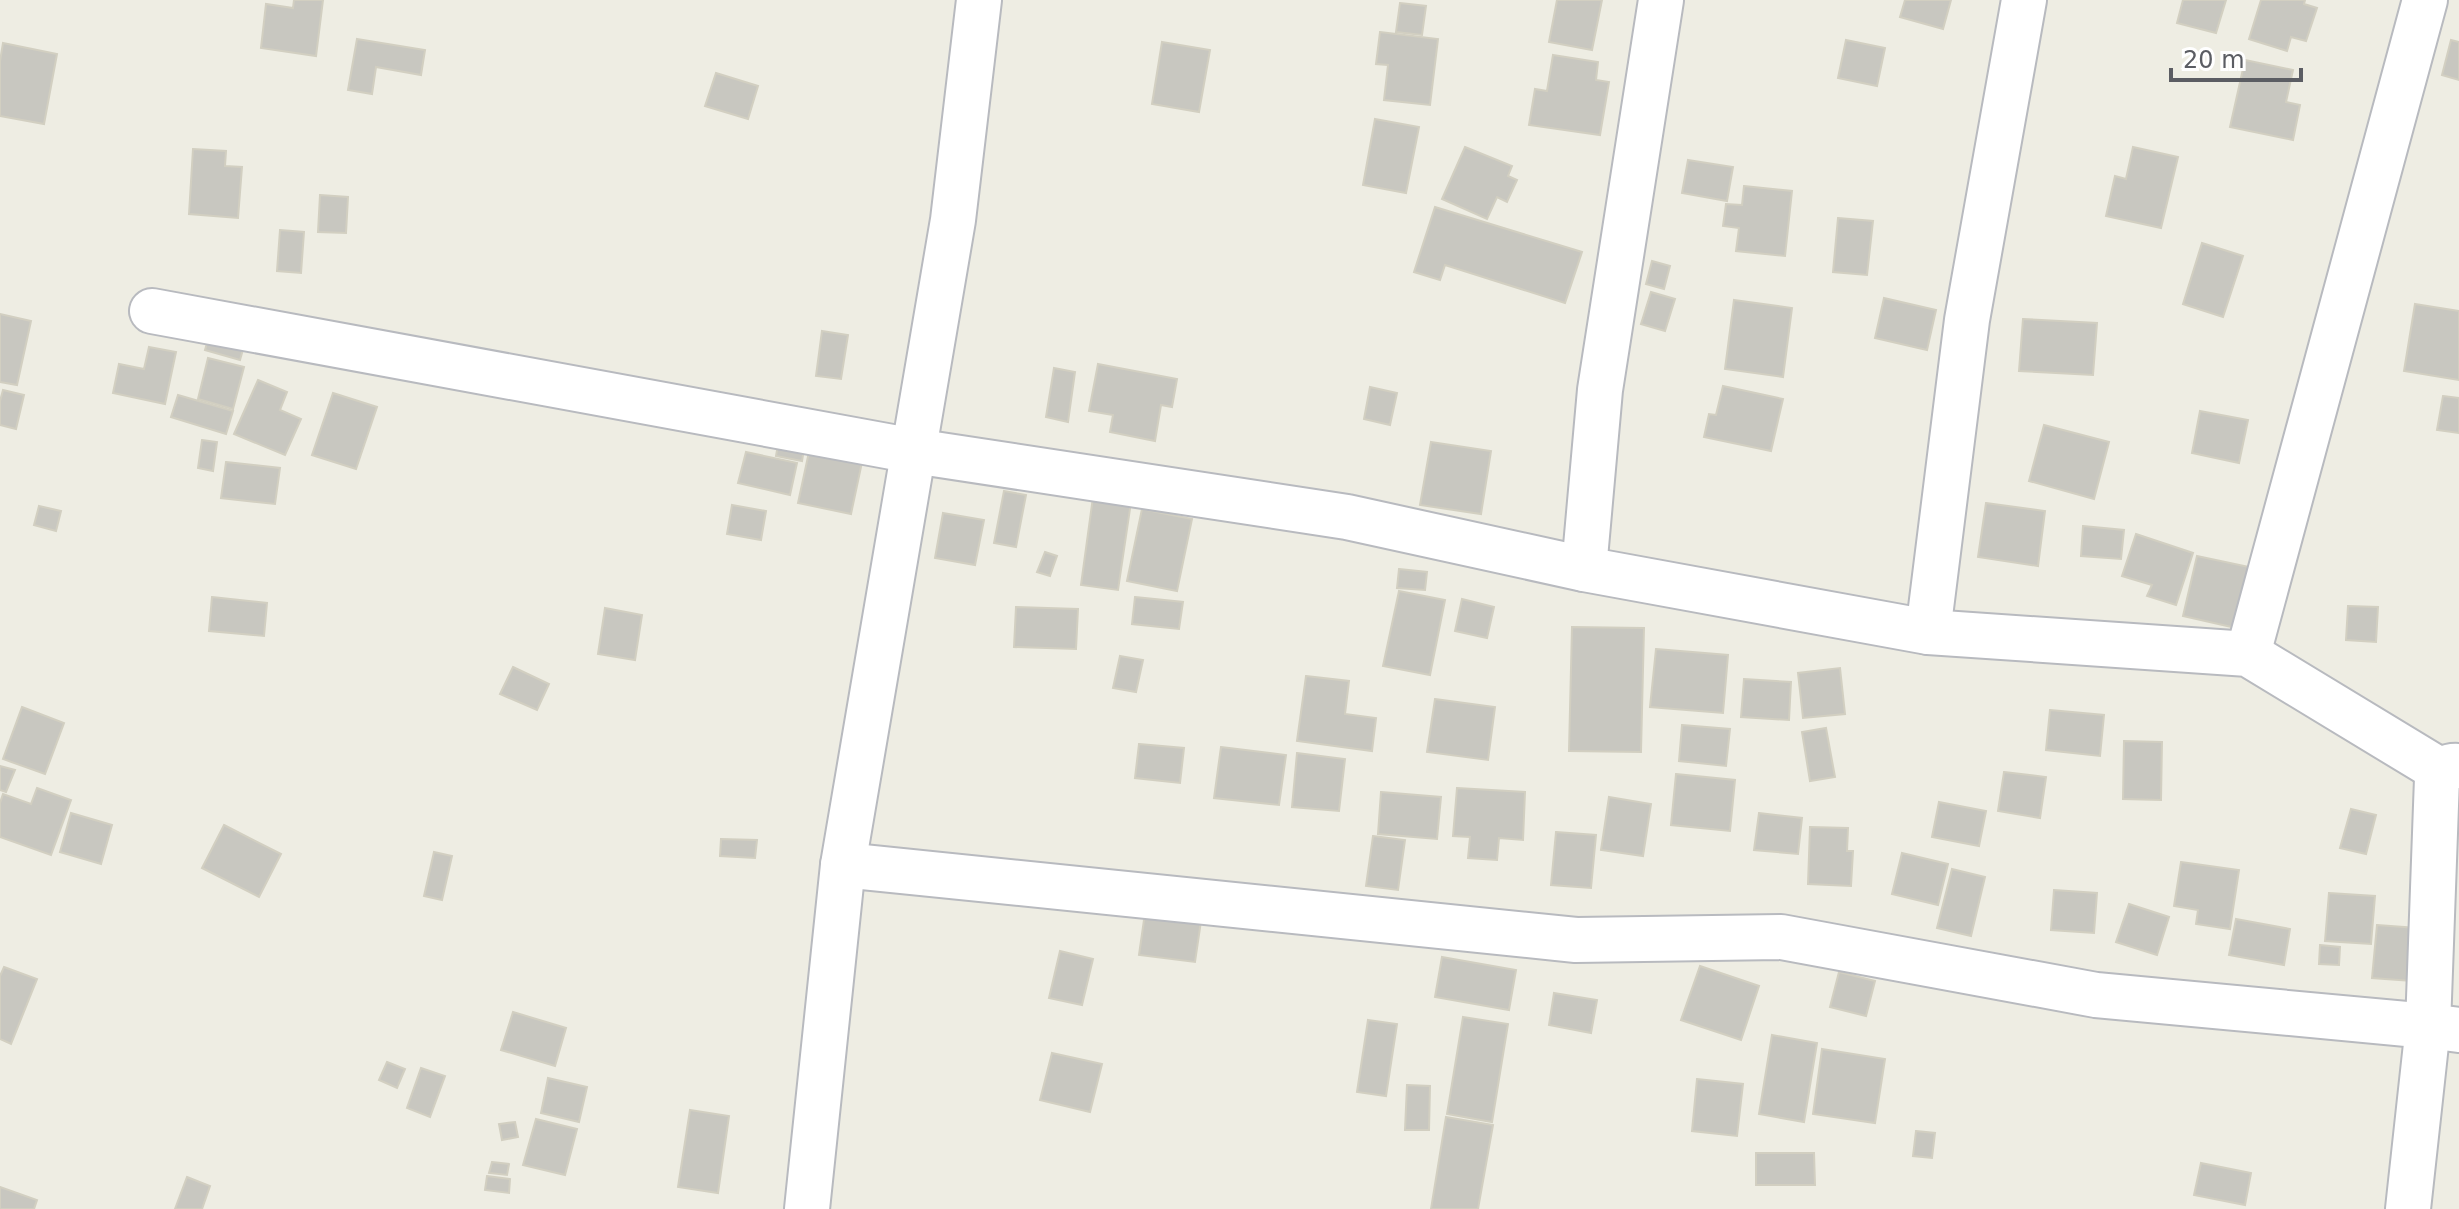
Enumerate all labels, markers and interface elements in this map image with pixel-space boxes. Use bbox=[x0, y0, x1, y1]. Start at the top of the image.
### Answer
scale bar bbox=[2171, 32, 2301, 82]
text: 20 m bbox=[2183, 46, 2245, 74]

